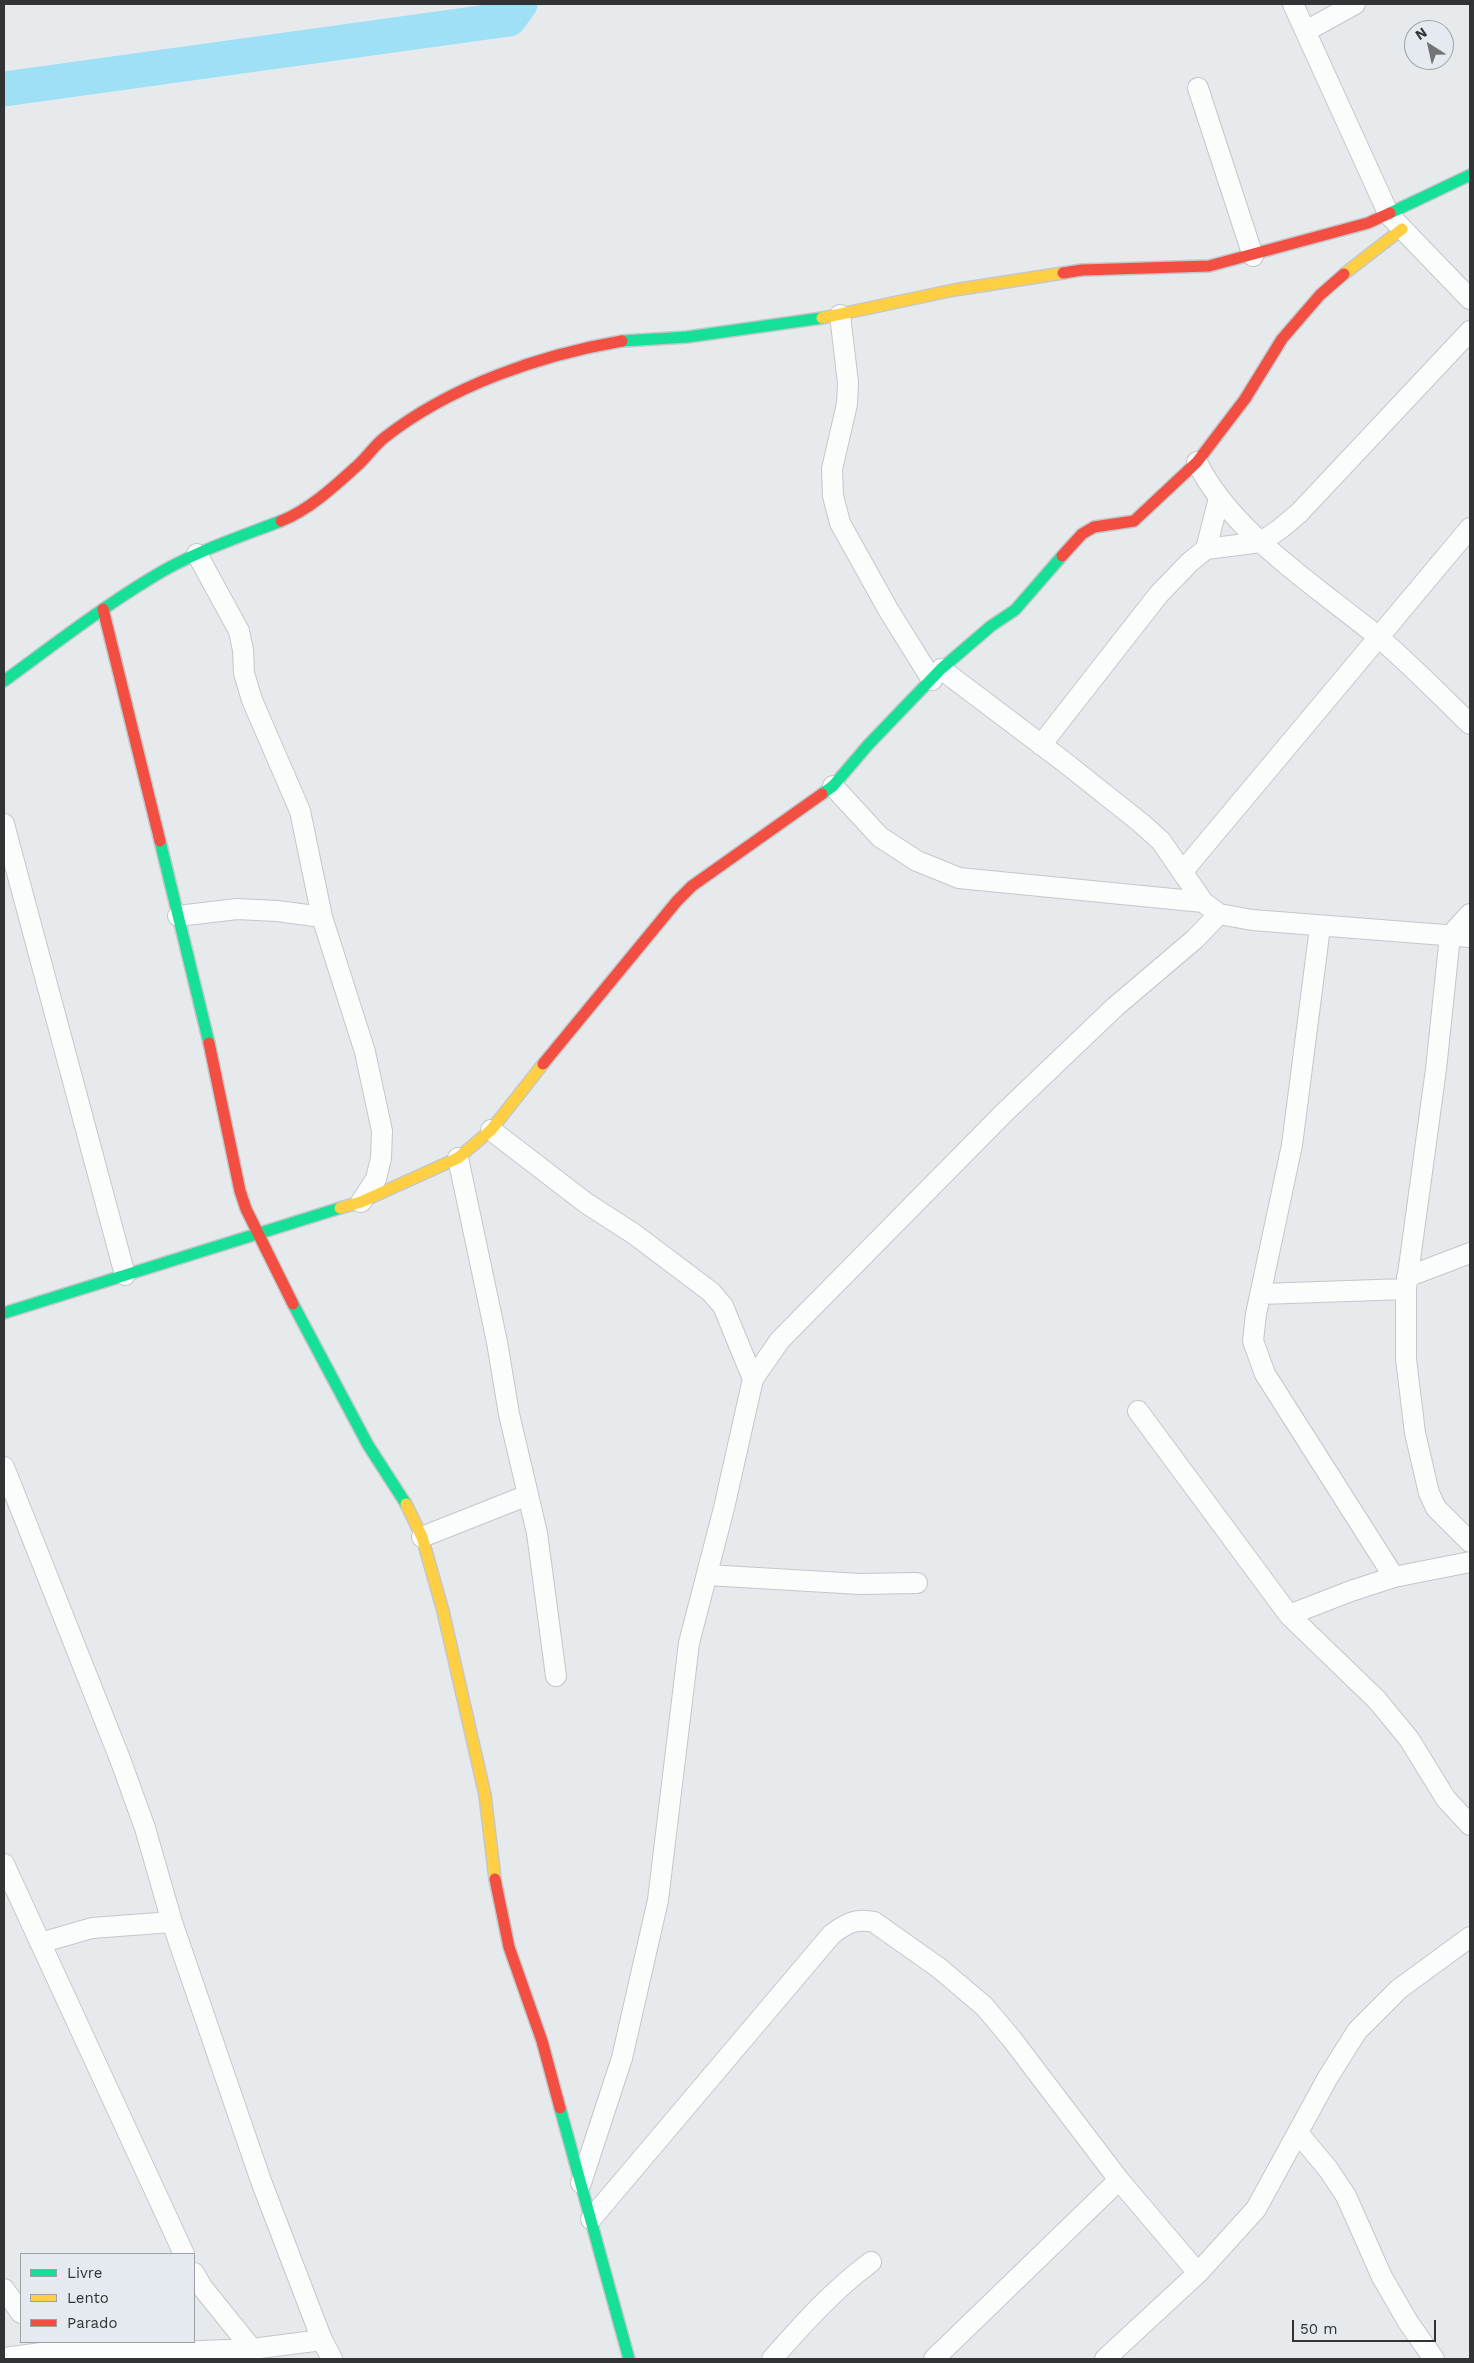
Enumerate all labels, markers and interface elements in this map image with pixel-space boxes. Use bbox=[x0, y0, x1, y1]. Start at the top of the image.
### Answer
north arrow bbox=[1404, 20, 1454, 70]
text: N bbox=[1412, 24, 1430, 43]
legend bbox=[20, 2253, 195, 2343]
text: Livre bbox=[67, 2264, 102, 2282]
text: Lento bbox=[67, 2289, 109, 2307]
scale bar bbox=[1294, 2310, 1438, 2342]
text: Parado bbox=[67, 2314, 117, 2332]
text: 50 m bbox=[1300, 2320, 1337, 2338]

